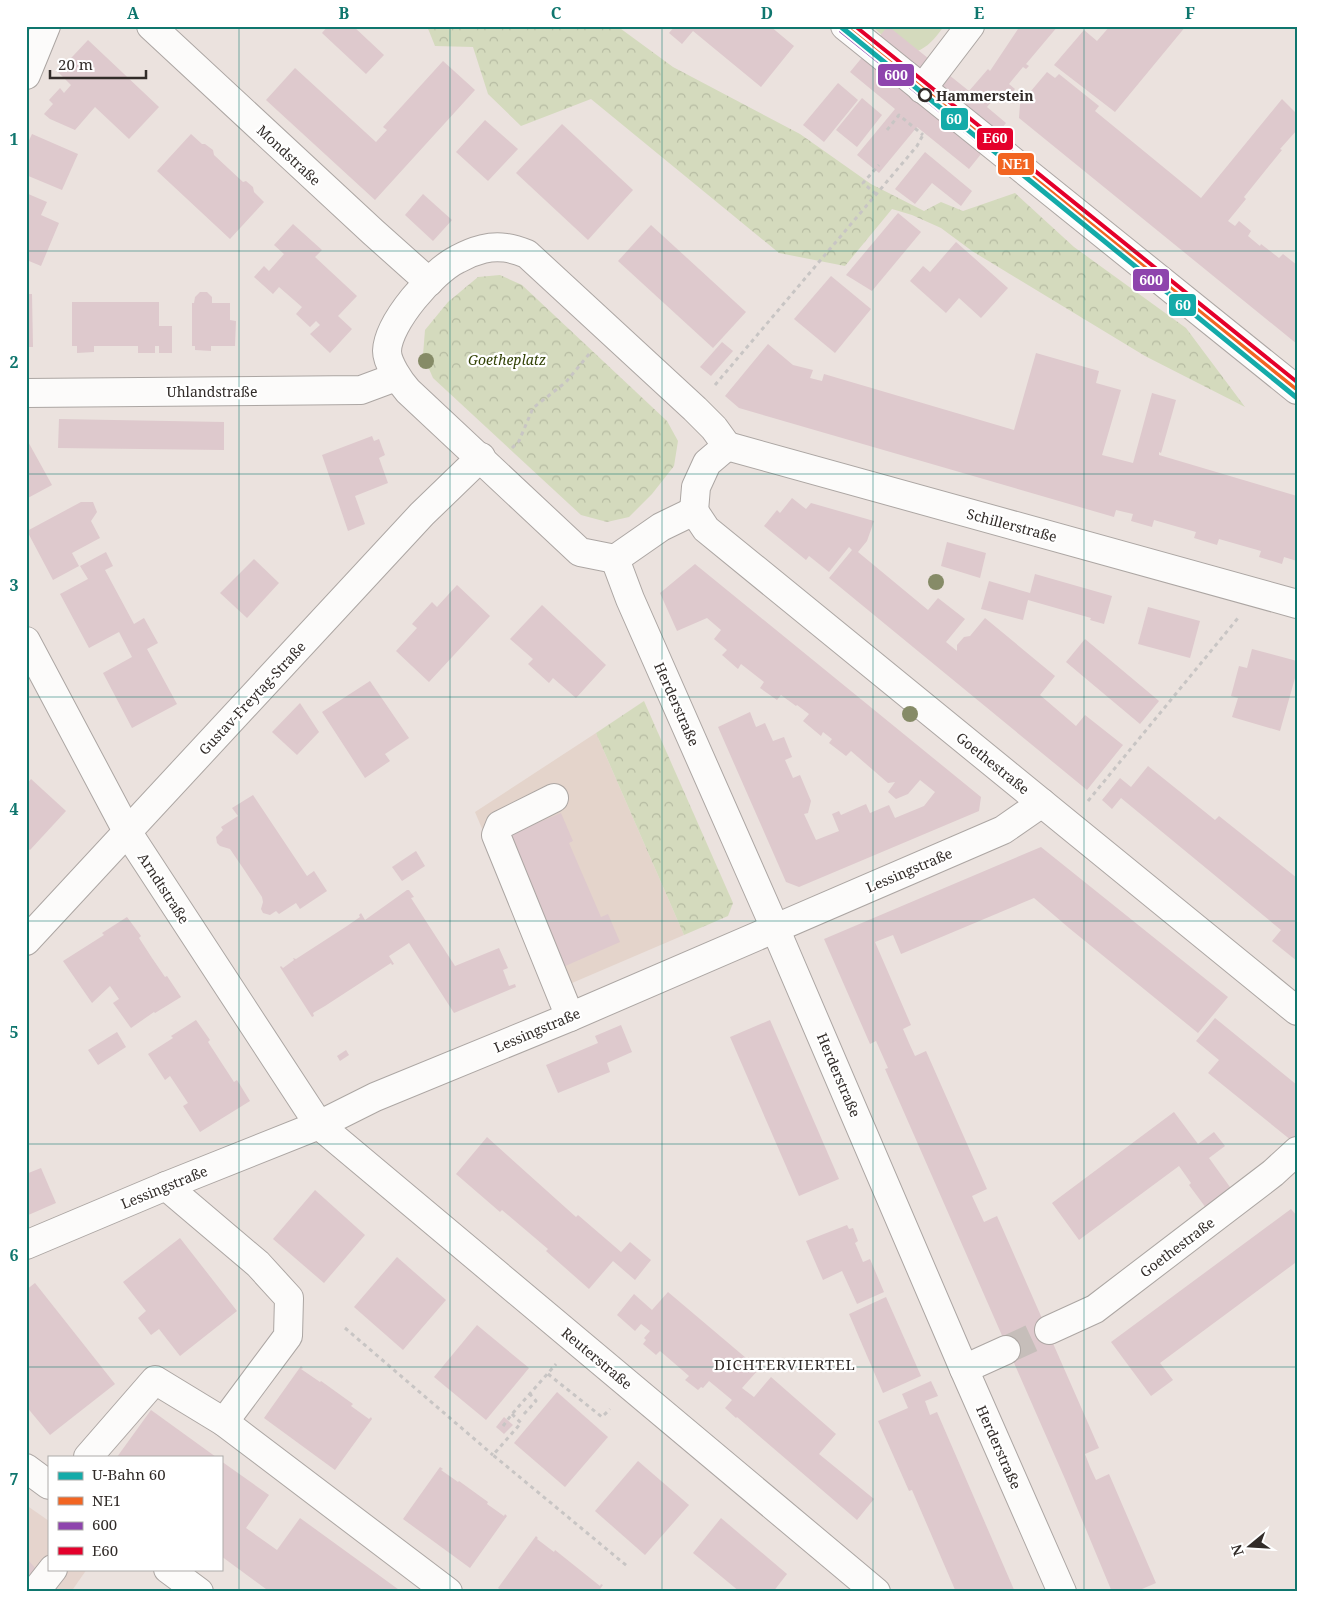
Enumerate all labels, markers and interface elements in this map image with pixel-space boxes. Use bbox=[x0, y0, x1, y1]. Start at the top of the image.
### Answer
text: A bbox=[127, 2, 140, 24]
text: B bbox=[339, 2, 350, 24]
text: C bbox=[551, 2, 562, 24]
text: D bbox=[761, 2, 773, 24]
text: E bbox=[974, 2, 984, 24]
text: F bbox=[1185, 2, 1195, 24]
scale bar bbox=[50, 48, 146, 80]
text: 20 m bbox=[58, 54, 93, 74]
line badge: 600 bbox=[877, 63, 915, 87]
text: 600 bbox=[884, 65, 908, 84]
place label: Hammerstein bbox=[936, 86, 1033, 105]
marker: Hammerstein bbox=[918, 88, 932, 102]
line badge: 60 bbox=[940, 107, 969, 131]
text: 60 bbox=[946, 109, 962, 128]
street label: Mondstraße bbox=[253, 120, 325, 190]
line badge: E60 bbox=[976, 127, 1014, 151]
text: 1 bbox=[9, 128, 19, 150]
text: E60 bbox=[983, 128, 1008, 147]
line badge: NE1 bbox=[997, 152, 1035, 176]
text: NE1 bbox=[1002, 154, 1030, 173]
line badge: 600 bbox=[1132, 268, 1170, 292]
text: 600 bbox=[1139, 270, 1163, 289]
line badge: 60 bbox=[1168, 293, 1197, 317]
text: 60 bbox=[1175, 295, 1191, 314]
park label: Goetheplatz bbox=[468, 350, 546, 369]
text: 2 bbox=[9, 351, 19, 373]
street label: Uhlandstraße bbox=[167, 382, 257, 401]
street label: Schillerstraße bbox=[965, 504, 1059, 546]
text: 3 bbox=[9, 574, 19, 596]
street label: Gustav-Freytag-Straße bbox=[194, 637, 310, 759]
street label: Herderstraße bbox=[650, 659, 704, 749]
street label: Goethestraße bbox=[952, 728, 1034, 798]
text: 4 bbox=[9, 798, 19, 820]
street label: Lessingstraße bbox=[863, 843, 955, 897]
street label: Arndtstraße bbox=[134, 849, 194, 927]
street label: Lessingstraße bbox=[491, 1003, 583, 1057]
text: 5 bbox=[9, 1021, 19, 1043]
street label: Herderstraße bbox=[813, 1030, 865, 1120]
street label: Lessingstraße bbox=[118, 1161, 210, 1213]
street label: Goethestraße bbox=[1136, 1213, 1218, 1281]
text: 6 bbox=[9, 1244, 19, 1266]
street label: Reuterstraße bbox=[558, 1323, 636, 1393]
district label: DICHTERVIERTEL bbox=[714, 1354, 856, 1374]
street label: Herderstraße bbox=[972, 1402, 1026, 1492]
legend bbox=[48, 1456, 222, 1570]
text: U-Bahn 60 bbox=[92, 1464, 166, 1484]
text: 7 bbox=[9, 1468, 19, 1490]
text: NE1 bbox=[92, 1490, 121, 1510]
text: 600 bbox=[92, 1514, 117, 1534]
north arrow bbox=[1226, 1520, 1276, 1570]
text: E60 bbox=[92, 1540, 118, 1560]
text: N bbox=[1226, 1542, 1248, 1558]

